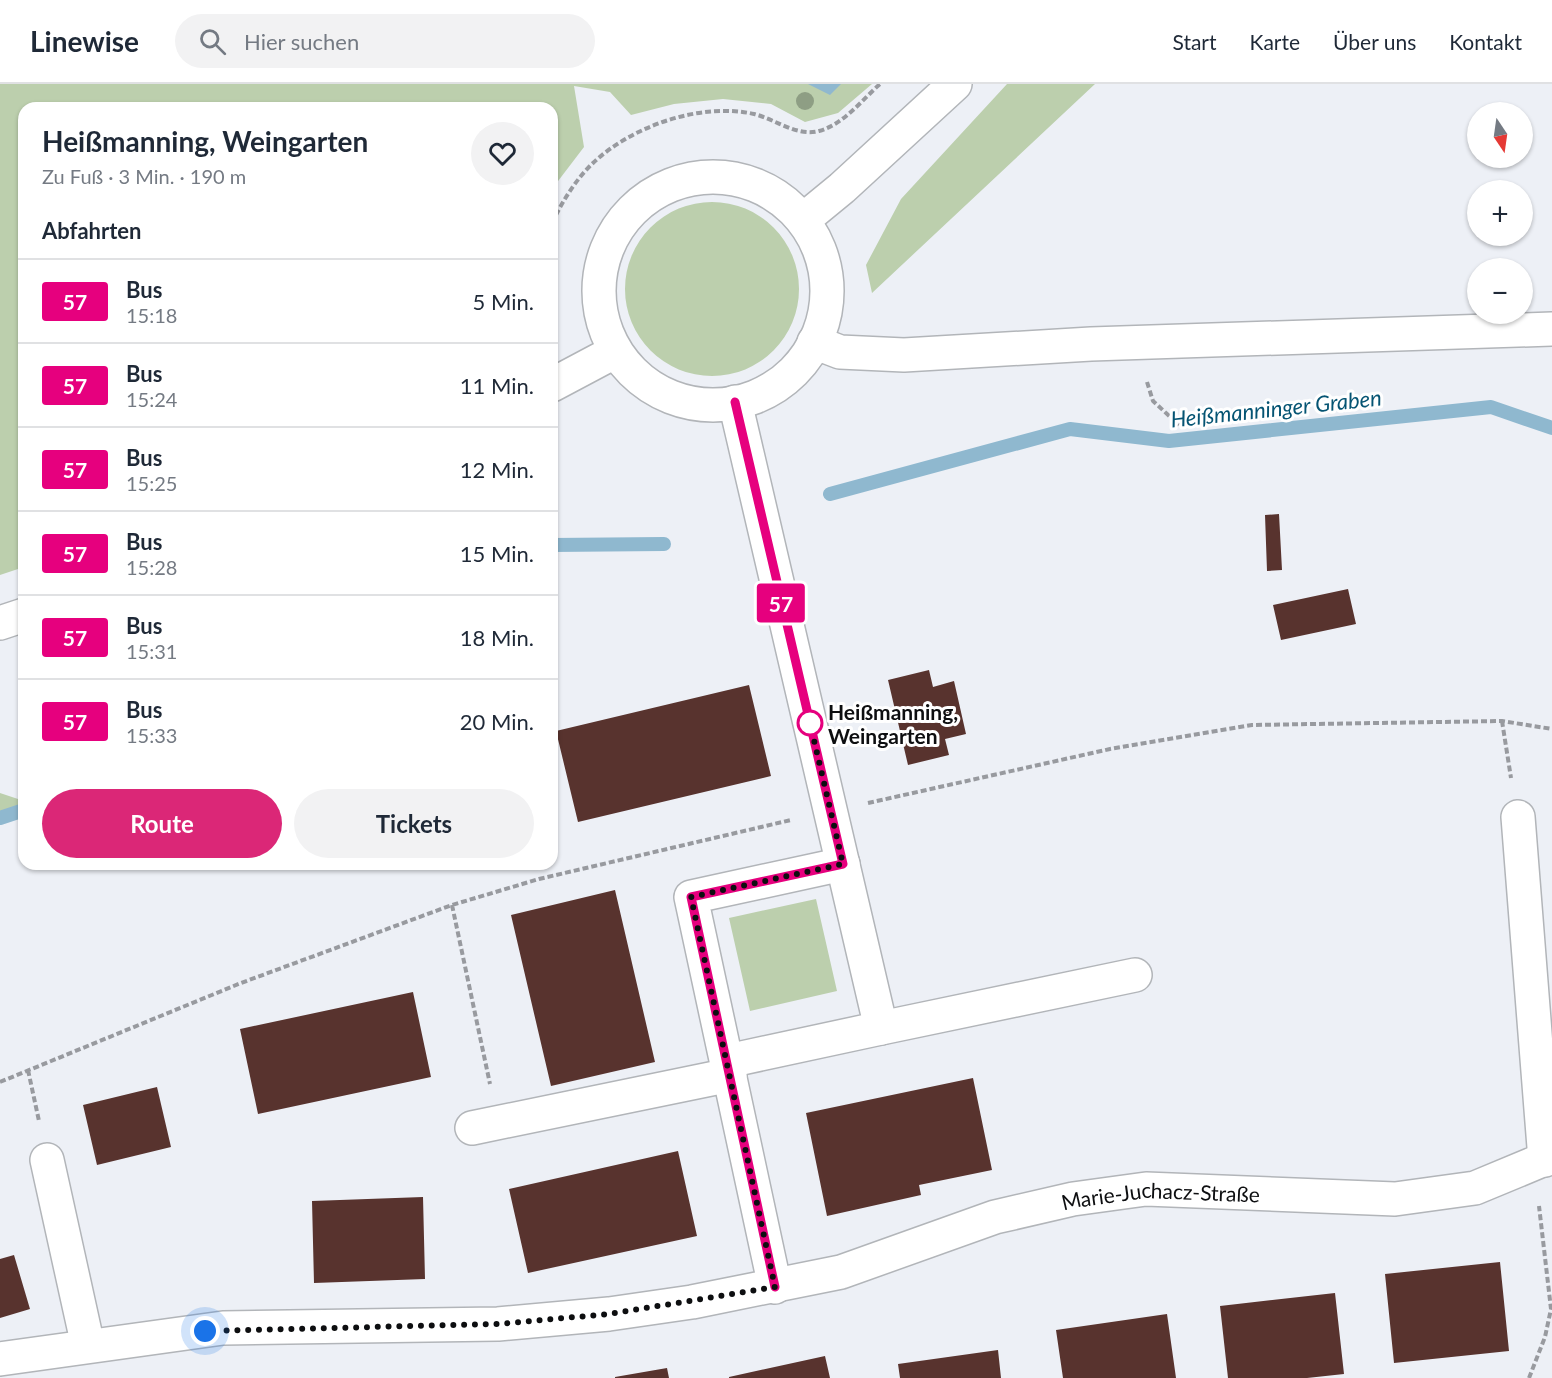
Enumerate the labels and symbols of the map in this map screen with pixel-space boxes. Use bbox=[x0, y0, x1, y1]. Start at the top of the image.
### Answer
north arrow bbox=[1467, 102, 1533, 168]
water label: Heißmanninger Graben bbox=[1169, 383, 1383, 433]
line badge: 57 bbox=[754, 584, 808, 622]
place label: Heißmanning, Weingarten bbox=[828, 699, 958, 748]
marker: Heißmanning, Weingarten bbox=[797, 710, 823, 736]
street label: Marie-Juchacz-Straße bbox=[1059, 1176, 1260, 1214]
your location bbox=[190, 1316, 220, 1346]

